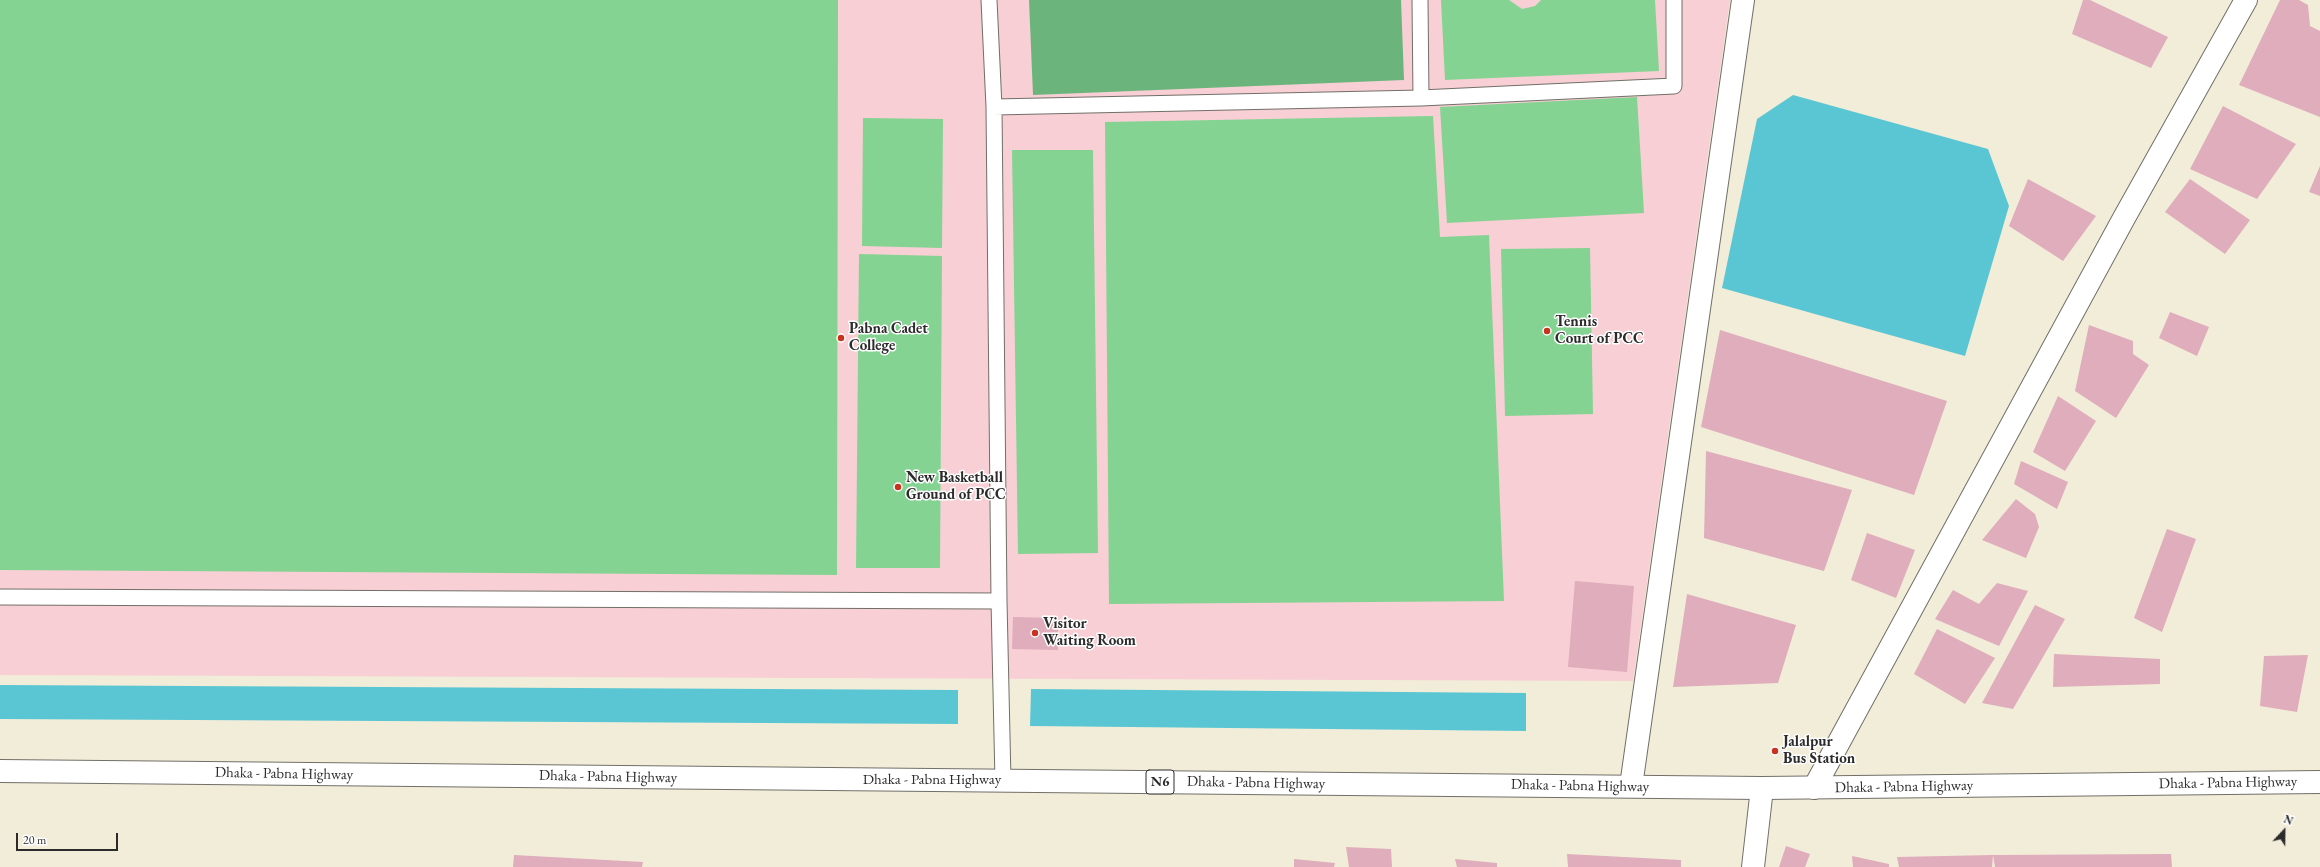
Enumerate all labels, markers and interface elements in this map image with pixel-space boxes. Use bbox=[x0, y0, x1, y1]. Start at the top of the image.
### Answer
place label: Tennis Court of PCC bbox=[1555, 313, 1644, 348]
place label: Pabna Cadet College bbox=[849, 320, 928, 355]
marker: Tennis Court of PCC bbox=[1542, 326, 1552, 336]
marker: Pabna Cadet College bbox=[836, 333, 846, 343]
place label: New Basketball Ground of PCC bbox=[906, 469, 1006, 504]
marker: New Basketball Ground of PCC bbox=[893, 482, 903, 492]
place label: Visitor Waiting Room bbox=[1043, 615, 1136, 650]
marker: Visitor Waiting Room bbox=[1030, 628, 1040, 638]
place label: Jalalpur Bus Station bbox=[1783, 733, 1855, 768]
marker: Jalalpur Bus Station bbox=[1770, 746, 1780, 756]
street label: Dhaka - Pabna Highway bbox=[215, 764, 353, 784]
street label: Dhaka - Pabna Highway bbox=[539, 767, 677, 787]
road number: N6 bbox=[1146, 770, 1174, 794]
street label: Dhaka - Pabna Highway bbox=[863, 771, 1001, 789]
street label: Dhaka - Pabna Highway bbox=[1187, 773, 1325, 793]
street label: Dhaka - Pabna Highway bbox=[2159, 773, 2297, 793]
street label: Dhaka - Pabna Highway bbox=[1511, 776, 1649, 796]
street label: Dhaka - Pabna Highway bbox=[1835, 777, 1973, 797]
north arrow bbox=[2264, 811, 2304, 851]
text: N bbox=[2282, 812, 2295, 828]
scale bar bbox=[18, 825, 120, 851]
text: 20 m bbox=[23, 832, 46, 848]

